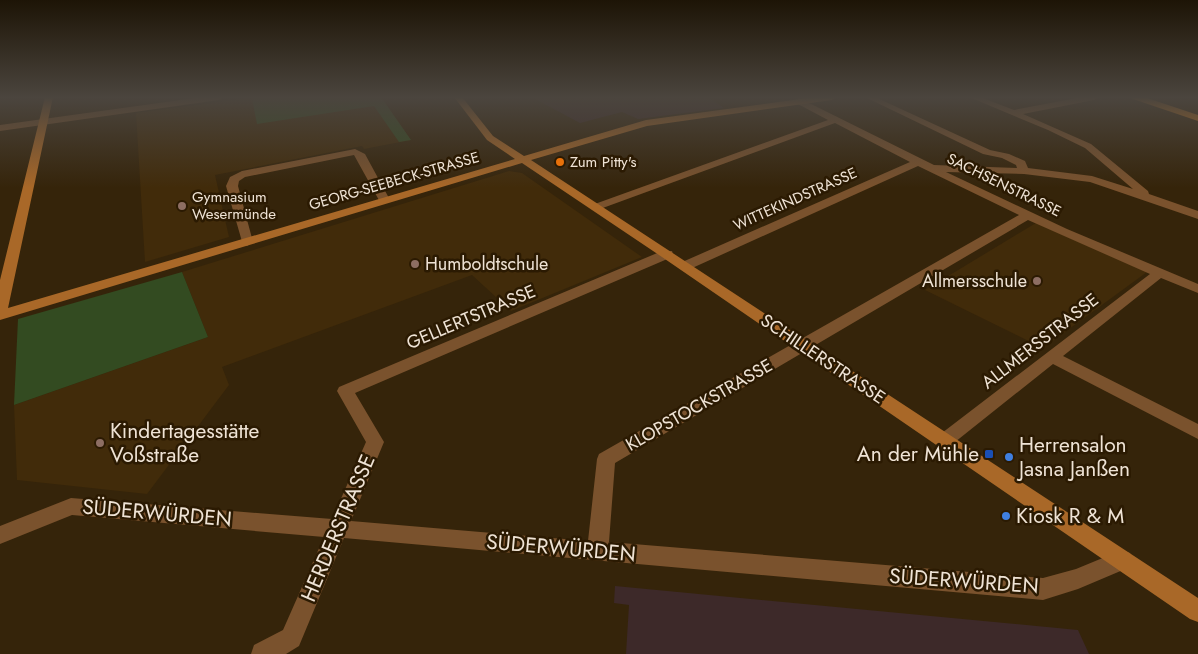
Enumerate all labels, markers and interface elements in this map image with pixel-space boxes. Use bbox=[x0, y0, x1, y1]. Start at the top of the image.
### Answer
street label: GEORG-SEEBECK-STRASSE bbox=[306, 146, 482, 216]
street label: SACHSENSTRASSE bbox=[943, 148, 1065, 222]
place label: Zum Pitty's bbox=[570, 151, 637, 173]
marker: Zum Pitty's bbox=[554, 156, 566, 168]
street label: WITTEKINDSTRASSE bbox=[730, 162, 860, 236]
place label: Gymnasium Wesermünde bbox=[192, 186, 276, 225]
marker: Gymnasium Wesermünde bbox=[176, 200, 188, 212]
place label: Humboldtschule bbox=[425, 251, 548, 277]
marker: Humboldtschule bbox=[409, 258, 421, 270]
place label: Allmersschule bbox=[922, 268, 1027, 294]
marker: Allmersschule bbox=[1031, 275, 1043, 287]
street label: GELLERTSTRASSE bbox=[402, 278, 540, 356]
street label: ALLMERSSTRASSE bbox=[976, 287, 1104, 395]
street label: SCHILLERSTRASSE bbox=[755, 308, 891, 410]
street label: KLOPSTOCKSTRASSE bbox=[621, 352, 777, 458]
place label: Kindertagesstätte Voßstraße bbox=[110, 416, 259, 470]
place label: Herrensalon Jasna Janßen bbox=[1016, 430, 1130, 484]
marker: Kindertagesstätte Voßstraße bbox=[94, 437, 106, 449]
place label: An der Mühle bbox=[857, 439, 979, 469]
marker: An der Mühle bbox=[983, 448, 995, 460]
street label: HERDERSTRASSE bbox=[293, 450, 383, 606]
marker: Herrensalon Jasna Janßen bbox=[1003, 451, 1015, 463]
street label: SÜDERWÜRDEN bbox=[81, 492, 233, 534]
place label: Kiosk R & M bbox=[1016, 501, 1124, 531]
marker: Kiosk R & M bbox=[1000, 510, 1012, 522]
street label: SÜDERWÜRDEN bbox=[485, 527, 637, 569]
street label: SÜDERWÜRDEN bbox=[888, 561, 1040, 601]

